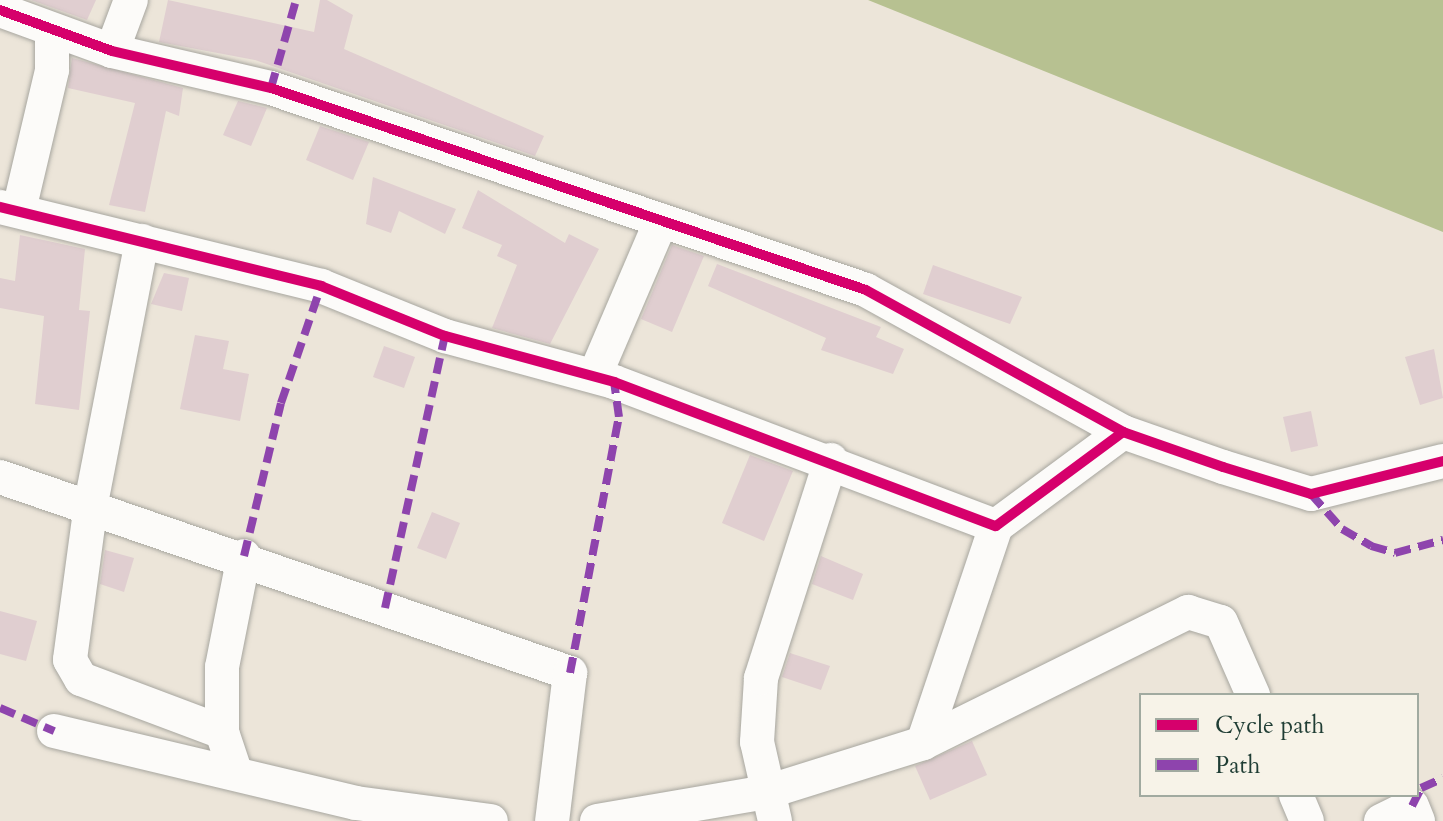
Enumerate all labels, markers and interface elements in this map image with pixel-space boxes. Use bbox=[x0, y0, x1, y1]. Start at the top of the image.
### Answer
legend bbox=[1139, 693, 1419, 797]
text: Cycle path bbox=[1215, 709, 1324, 742]
text: Path bbox=[1215, 749, 1260, 782]

